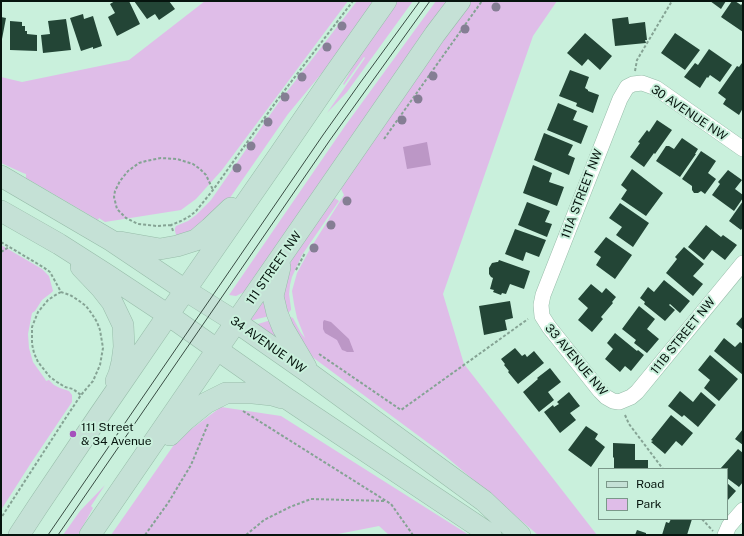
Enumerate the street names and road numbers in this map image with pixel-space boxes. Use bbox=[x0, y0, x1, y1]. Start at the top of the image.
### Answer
street label: 30 AVENUE NW bbox=[648, 82, 730, 144]
street label: 111A STREET NW bbox=[558, 147, 606, 241]
street label: 111 STREET NW bbox=[243, 229, 305, 307]
street label: 111B STREET NW bbox=[648, 295, 718, 377]
street label: 34 AVENUE NW bbox=[227, 314, 309, 376]
street label: 33 AVENUE NW bbox=[542, 321, 610, 399]

